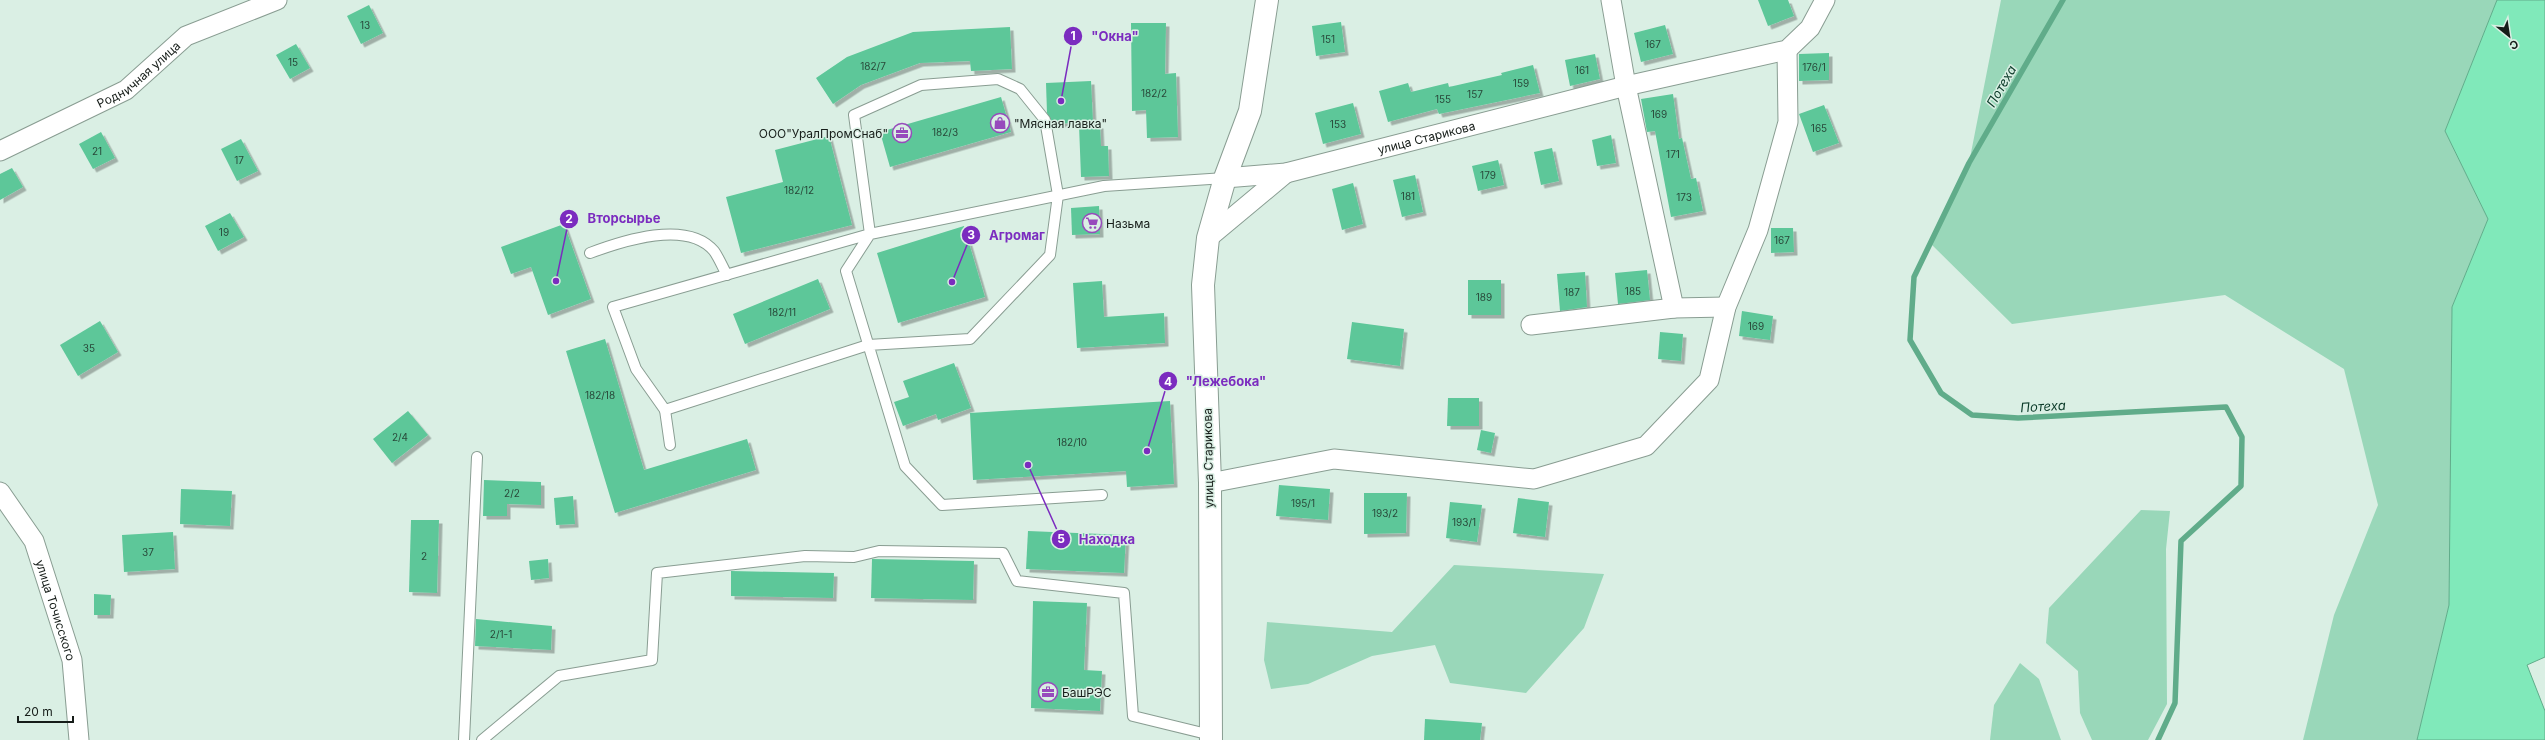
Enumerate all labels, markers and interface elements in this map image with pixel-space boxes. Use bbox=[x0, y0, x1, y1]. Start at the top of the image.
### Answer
north arrow bbox=[2489, 16, 2529, 56]
house number: 13 bbox=[360, 19, 370, 31]
callout: "Окна" bbox=[1063, 24, 1146, 49]
text: 1 bbox=[1070, 28, 1076, 43]
text: "Окна" bbox=[1091, 28, 1139, 44]
house number: 151 bbox=[1321, 33, 1335, 45]
text: С bbox=[2507, 37, 2521, 53]
street label: Родничная улица bbox=[94, 38, 183, 111]
house number: 167 bbox=[1645, 38, 1661, 50]
house number: 15 bbox=[288, 56, 298, 68]
house number: 182/7 bbox=[860, 60, 886, 72]
house number: 176/1 bbox=[1802, 61, 1826, 73]
water label: Потеха bbox=[1983, 62, 2019, 110]
house number: 161 bbox=[1575, 64, 1589, 76]
house number: 159 bbox=[1513, 77, 1529, 89]
house number: 182/2 bbox=[1141, 87, 1167, 99]
house number: 157 bbox=[1467, 88, 1483, 100]
house number: 155 bbox=[1435, 93, 1451, 105]
house number: 169 bbox=[1651, 108, 1667, 120]
shop icon: "Мясная лавка" bbox=[989, 112, 1011, 134]
place label: "Мясная лавка" bbox=[1014, 116, 1107, 131]
street label: улица Старикова bbox=[1376, 117, 1477, 157]
house number: 153 bbox=[1330, 118, 1346, 130]
office icon: ООО"УралПромСнаб" bbox=[891, 122, 913, 144]
house number: 165 bbox=[1811, 122, 1827, 134]
place label: ООО"УралПромСнаб" bbox=[759, 126, 888, 141]
house number: 182/3 bbox=[932, 126, 958, 138]
house number: 21 bbox=[92, 145, 102, 157]
house number: 171 bbox=[1666, 148, 1680, 160]
house number: 17 bbox=[234, 154, 244, 166]
house number: 179 bbox=[1480, 169, 1496, 181]
house number: 182/12 bbox=[784, 184, 814, 196]
house number: 181 bbox=[1401, 190, 1415, 202]
house number: 173 bbox=[1676, 191, 1692, 203]
callout: Вторсырье bbox=[559, 206, 668, 231]
text: Вторсырье bbox=[588, 210, 661, 226]
text: 2 bbox=[565, 211, 573, 226]
supermarket icon: Назьма bbox=[1081, 212, 1103, 234]
place label: Назьма bbox=[1106, 216, 1150, 231]
callout: Агромаг bbox=[961, 222, 1053, 247]
house number: 19 bbox=[219, 226, 229, 238]
text: 3 bbox=[967, 227, 975, 242]
text: Агромаг bbox=[989, 227, 1045, 243]
house number: 167 bbox=[1774, 234, 1790, 246]
house number: 185 bbox=[1625, 285, 1641, 297]
house number: 187 bbox=[1564, 286, 1580, 298]
house number: 189 bbox=[1476, 291, 1492, 303]
house number: 182/11 bbox=[768, 306, 796, 318]
house number: 169 bbox=[1748, 320, 1764, 332]
house number: 35 bbox=[83, 342, 95, 354]
callout: "Лежебока" bbox=[1158, 369, 1274, 394]
text: "Лежебока" bbox=[1186, 373, 1266, 389]
text: 4 bbox=[1164, 374, 1172, 389]
house number: 182/18 bbox=[585, 389, 615, 401]
water label: Потеха bbox=[2020, 397, 2066, 415]
street label: улица Старикова bbox=[1200, 408, 1216, 508]
house number: 2/4 bbox=[392, 431, 408, 443]
house number: 182/10 bbox=[1057, 436, 1087, 448]
house number: 2/2 bbox=[504, 487, 520, 499]
house number: 195/1 bbox=[1291, 497, 1315, 509]
house number: 193/2 bbox=[1372, 507, 1398, 519]
house number: 193/1 bbox=[1452, 516, 1476, 528]
callout: Находка bbox=[1051, 527, 1143, 552]
text: 5 bbox=[1057, 531, 1065, 546]
text: Находка bbox=[1079, 531, 1135, 547]
house number: 37 bbox=[142, 546, 154, 558]
house number: 2 bbox=[421, 550, 427, 562]
street label: улица Точисского bbox=[33, 558, 79, 662]
house number: 2/1-1 bbox=[490, 628, 512, 640]
office icon: БашРЭС bbox=[1037, 681, 1059, 703]
place label: БашРЭС bbox=[1062, 685, 1112, 700]
scale bar bbox=[18, 698, 73, 724]
text: 20 m bbox=[24, 704, 53, 719]

